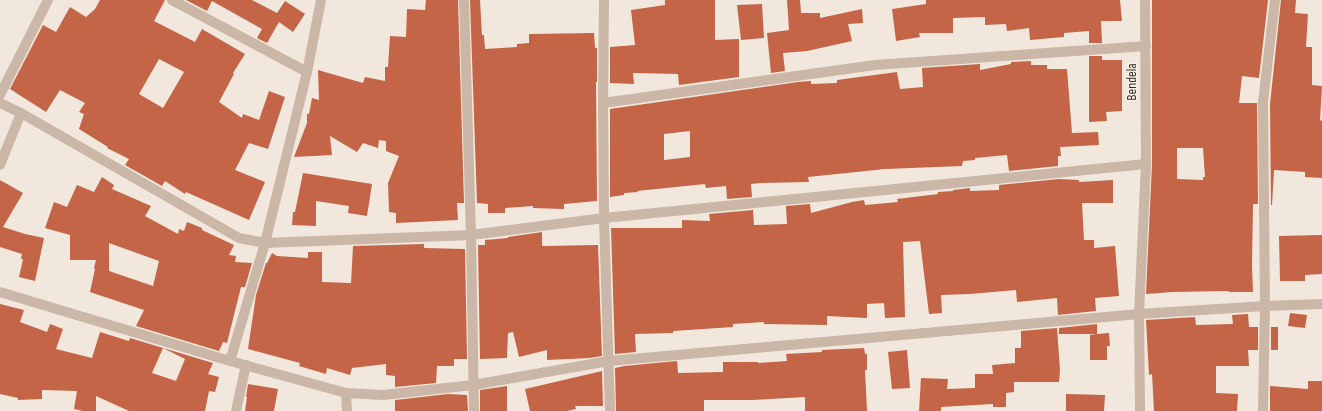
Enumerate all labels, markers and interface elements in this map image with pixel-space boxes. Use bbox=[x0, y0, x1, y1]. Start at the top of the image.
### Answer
street label: Bendela bbox=[1124, 63, 1140, 101]

